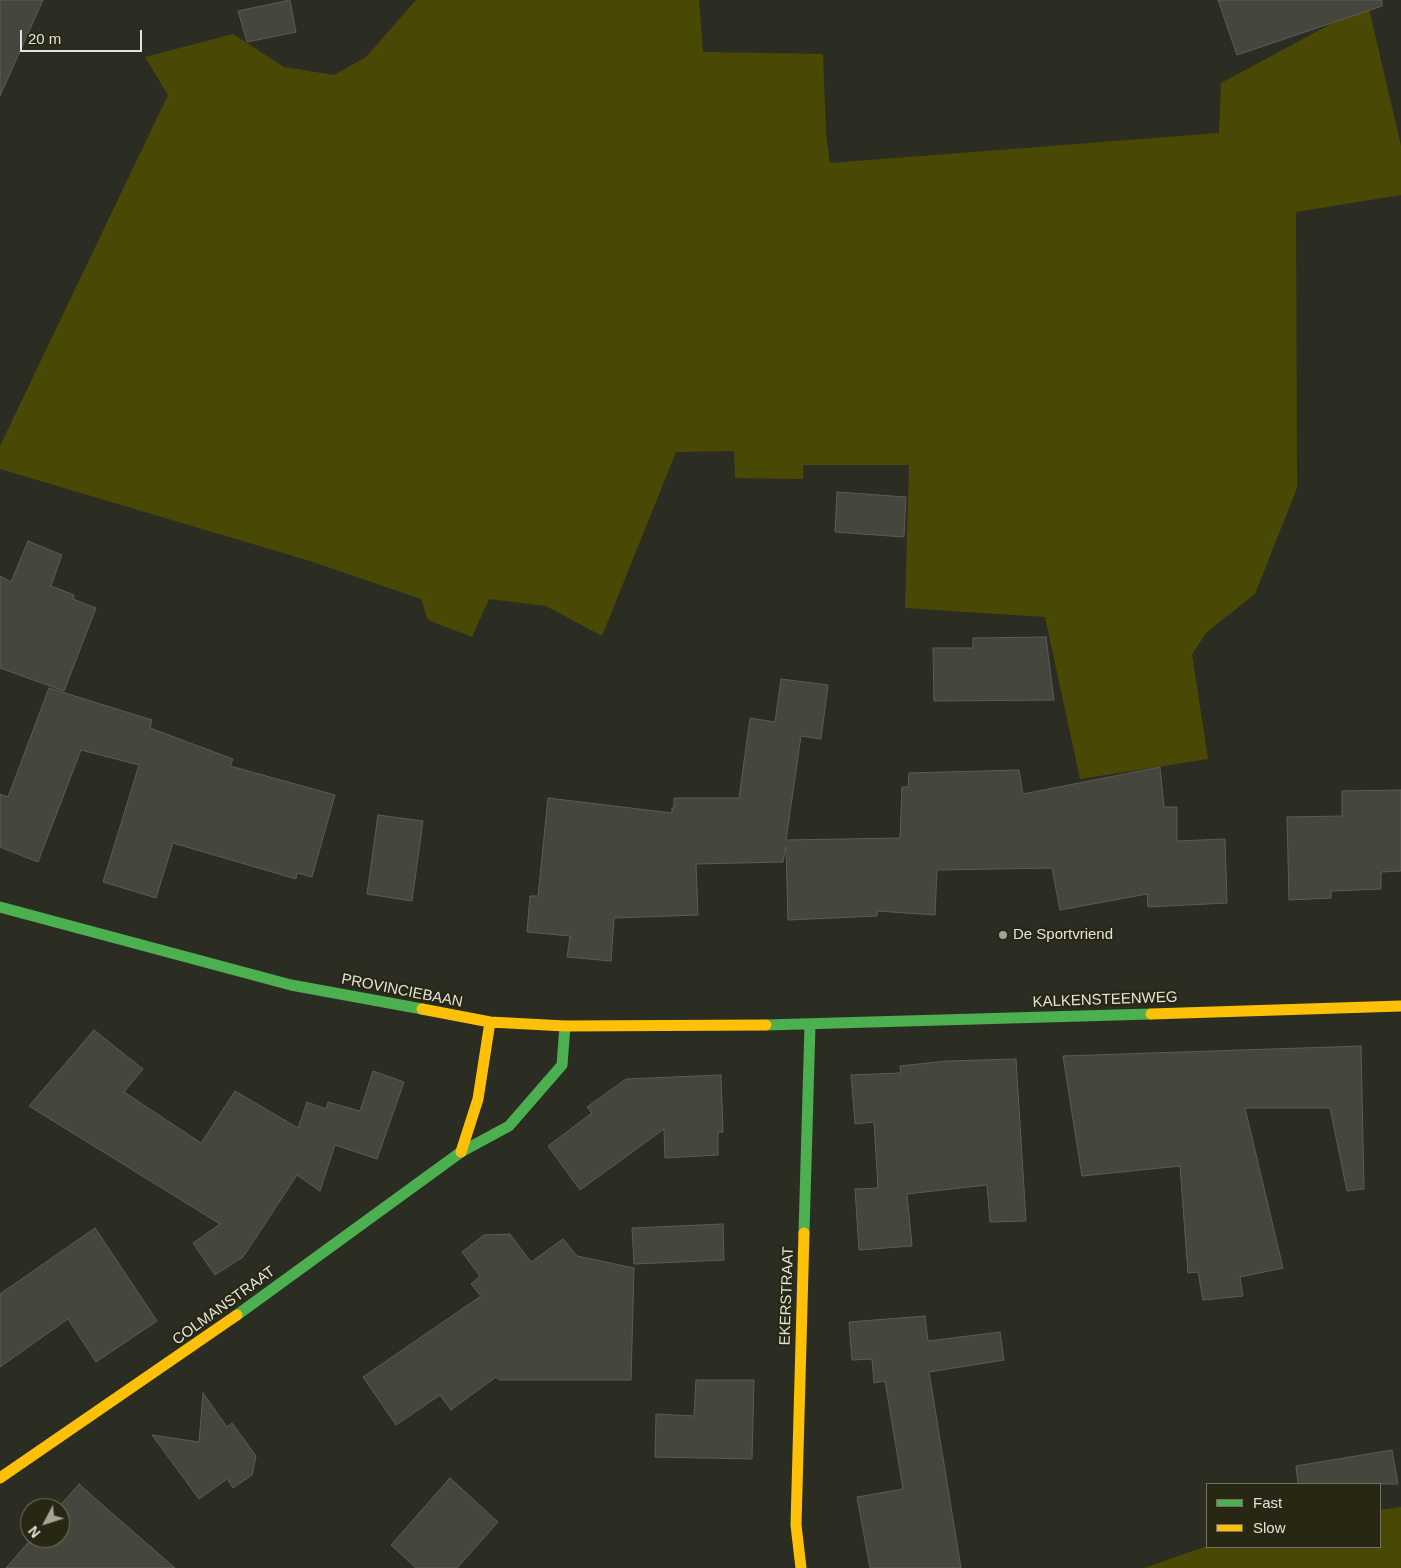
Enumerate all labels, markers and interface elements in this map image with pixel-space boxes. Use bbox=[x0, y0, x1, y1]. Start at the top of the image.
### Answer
scale bar bbox=[22, 20, 145, 52]
text: 20 m bbox=[28, 30, 61, 47]
place label: De Sportvriend bbox=[1013, 926, 1113, 944]
marker: De Sportvriend bbox=[997, 929, 1009, 941]
street label: PROVINCIEBAAN bbox=[340, 970, 464, 1012]
street label: KALKENSTEENWEG bbox=[1032, 988, 1178, 1012]
street label: EKERSTRAAT bbox=[776, 1246, 798, 1346]
street label: COLMANSTRAAT bbox=[169, 1263, 279, 1349]
legend bbox=[1206, 1483, 1381, 1548]
text: Fast bbox=[1253, 1494, 1282, 1511]
north arrow bbox=[20, 1498, 70, 1548]
text: Slow bbox=[1253, 1519, 1286, 1536]
text: N bbox=[25, 1523, 44, 1541]

